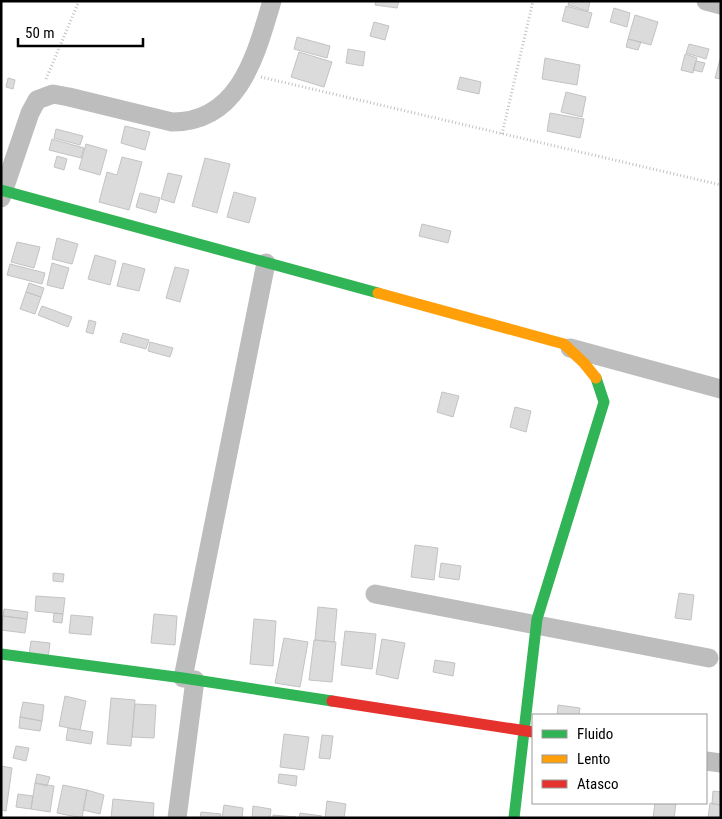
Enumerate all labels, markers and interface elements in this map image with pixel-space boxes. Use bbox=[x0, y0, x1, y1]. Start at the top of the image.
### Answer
scale bar bbox=[18, 15, 142, 47]
text: 50 m bbox=[25, 24, 55, 42]
legend bbox=[532, 714, 707, 804]
text: Fluido bbox=[577, 725, 613, 743]
text: Lento bbox=[577, 750, 610, 768]
text: Atasco bbox=[577, 775, 618, 793]

